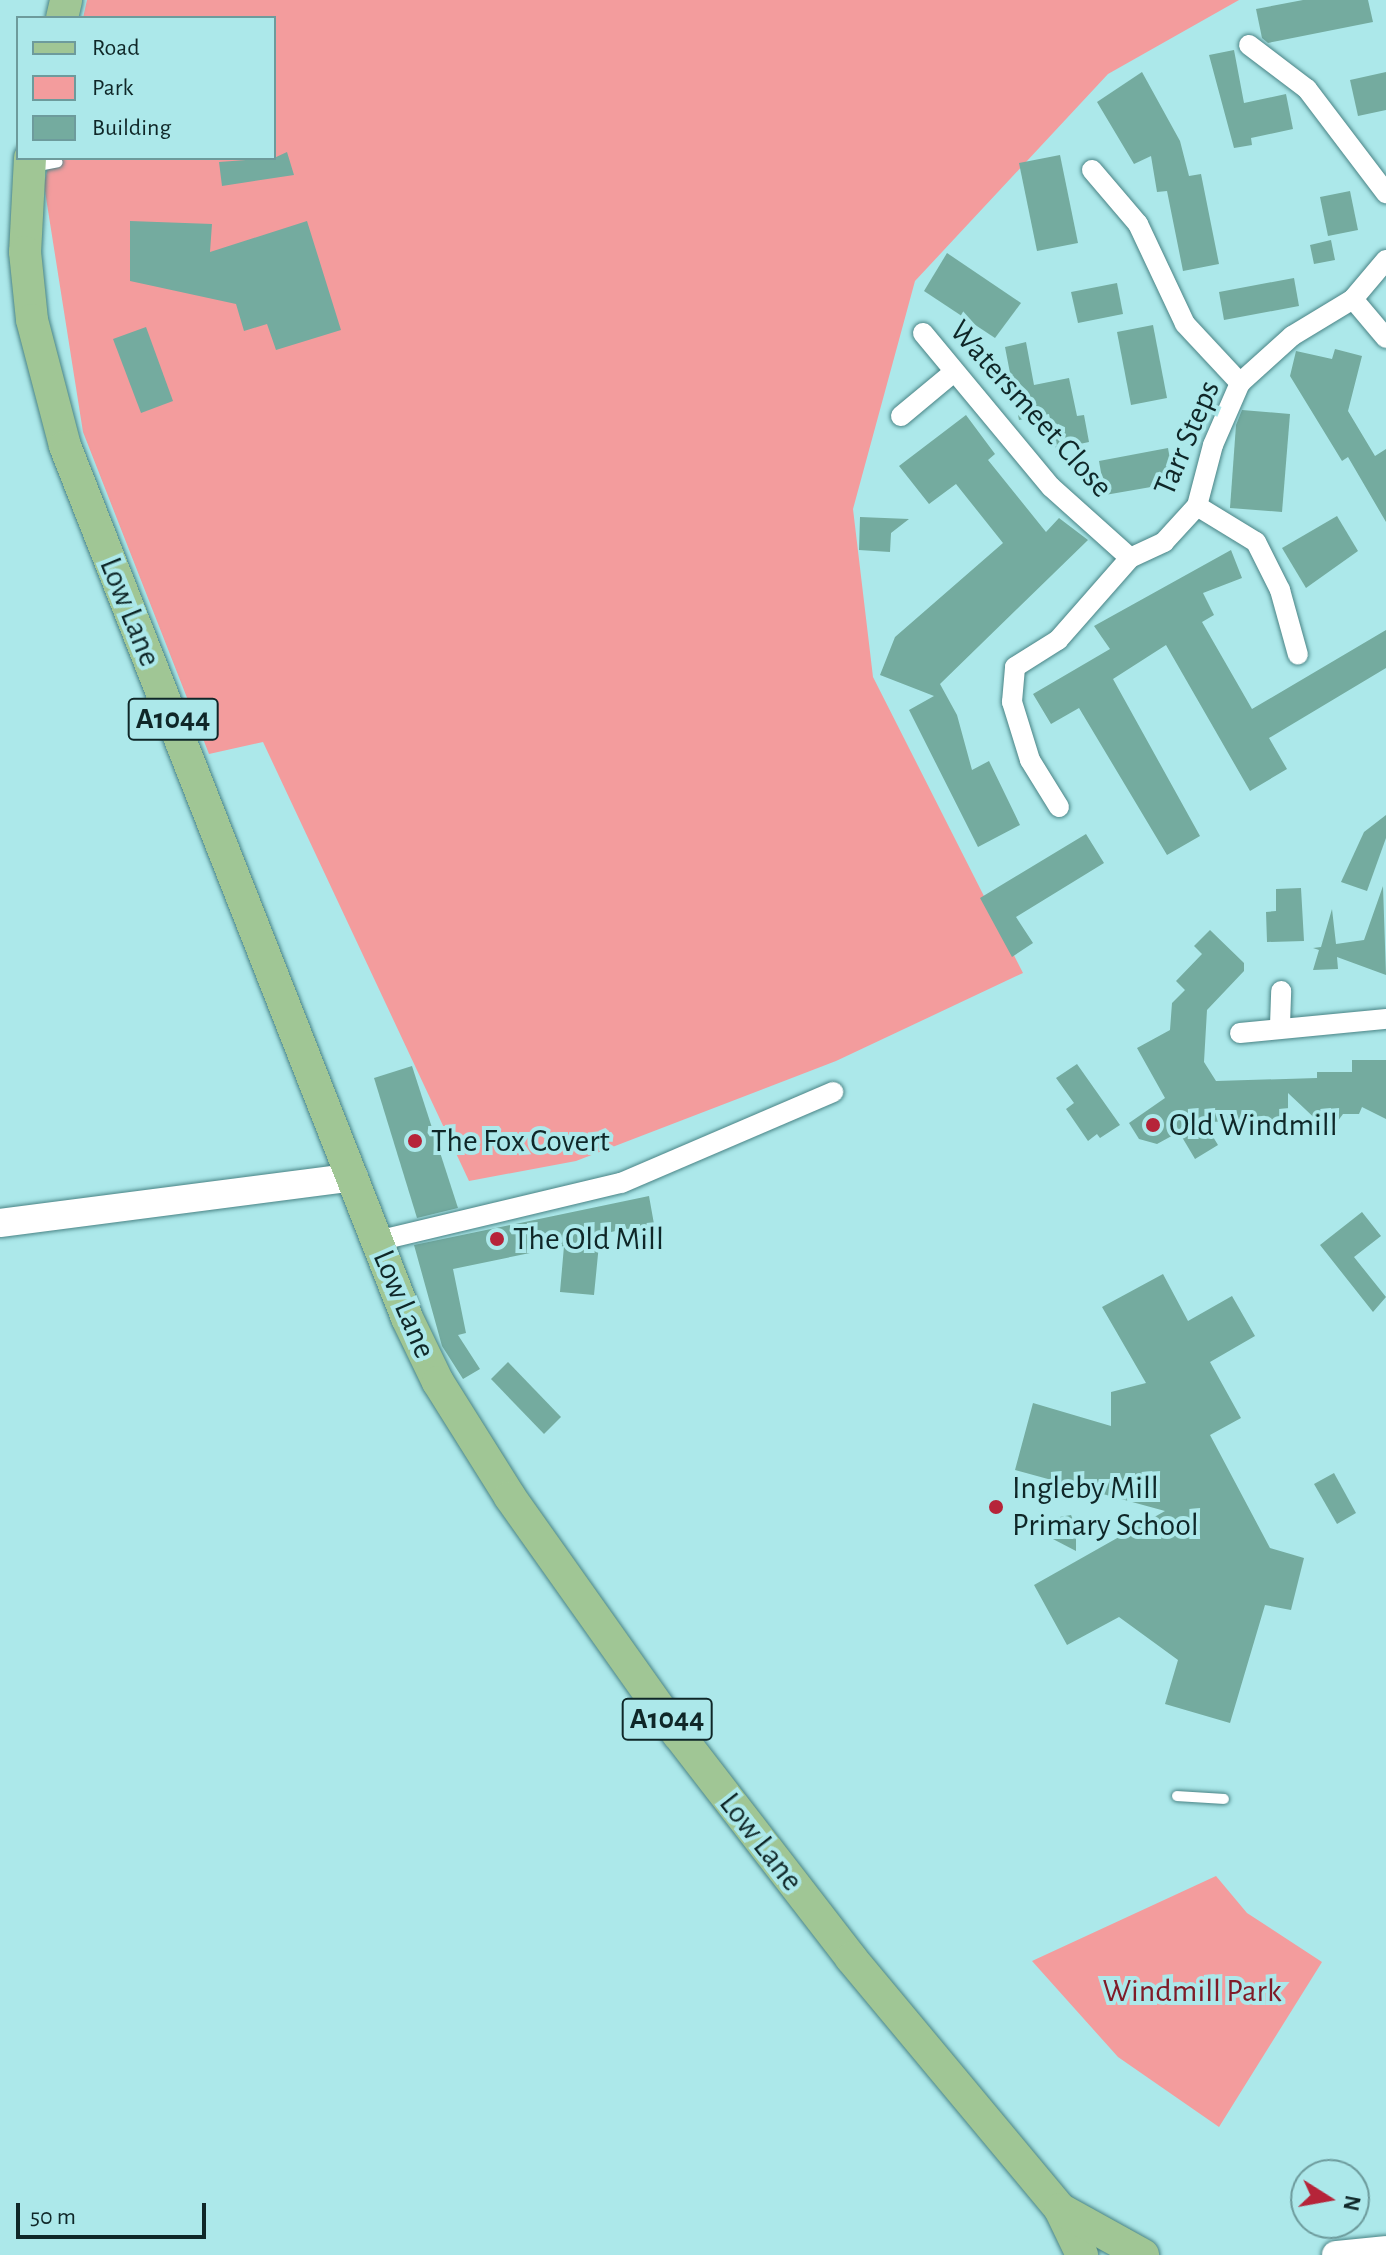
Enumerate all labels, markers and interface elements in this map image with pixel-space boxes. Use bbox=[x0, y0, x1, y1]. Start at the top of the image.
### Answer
legend bbox=[16, 16, 276, 160]
text: Road bbox=[92, 36, 140, 60]
text: Park bbox=[92, 76, 133, 100]
text: Building bbox=[92, 116, 171, 140]
street label: Watersmeet Close bbox=[941, 312, 1121, 506]
street label: Tarr Steps bbox=[1146, 374, 1228, 502]
street label: Low Lane bbox=[91, 552, 169, 672]
road number: A1044 bbox=[127, 693, 219, 745]
place label: Old Windmill bbox=[1169, 1106, 1338, 1144]
marker: Old Windmill bbox=[1144, 1116, 1162, 1134]
place label: The Fox Covert bbox=[431, 1122, 610, 1160]
marker: The Fox Covert bbox=[406, 1132, 424, 1150]
place label: The Old Mill bbox=[513, 1220, 664, 1258]
marker: The Old Mill bbox=[488, 1230, 506, 1248]
street label: Low Lane bbox=[364, 1244, 444, 1364]
place label: Ingleby Mill Primary School bbox=[1012, 1470, 1199, 1545]
marker: Ingleby Mill Primary School bbox=[987, 1498, 1005, 1516]
road number: A1044 bbox=[621, 1693, 713, 1745]
street label: Low Lane bbox=[711, 1785, 811, 1899]
park label: Windmill Park bbox=[1102, 1972, 1282, 2010]
north arrow bbox=[1290, 2159, 1370, 2239]
scale bar bbox=[20, 2187, 210, 2237]
text: N bbox=[1339, 2194, 1364, 2213]
text: 50 m bbox=[30, 2205, 76, 2229]

